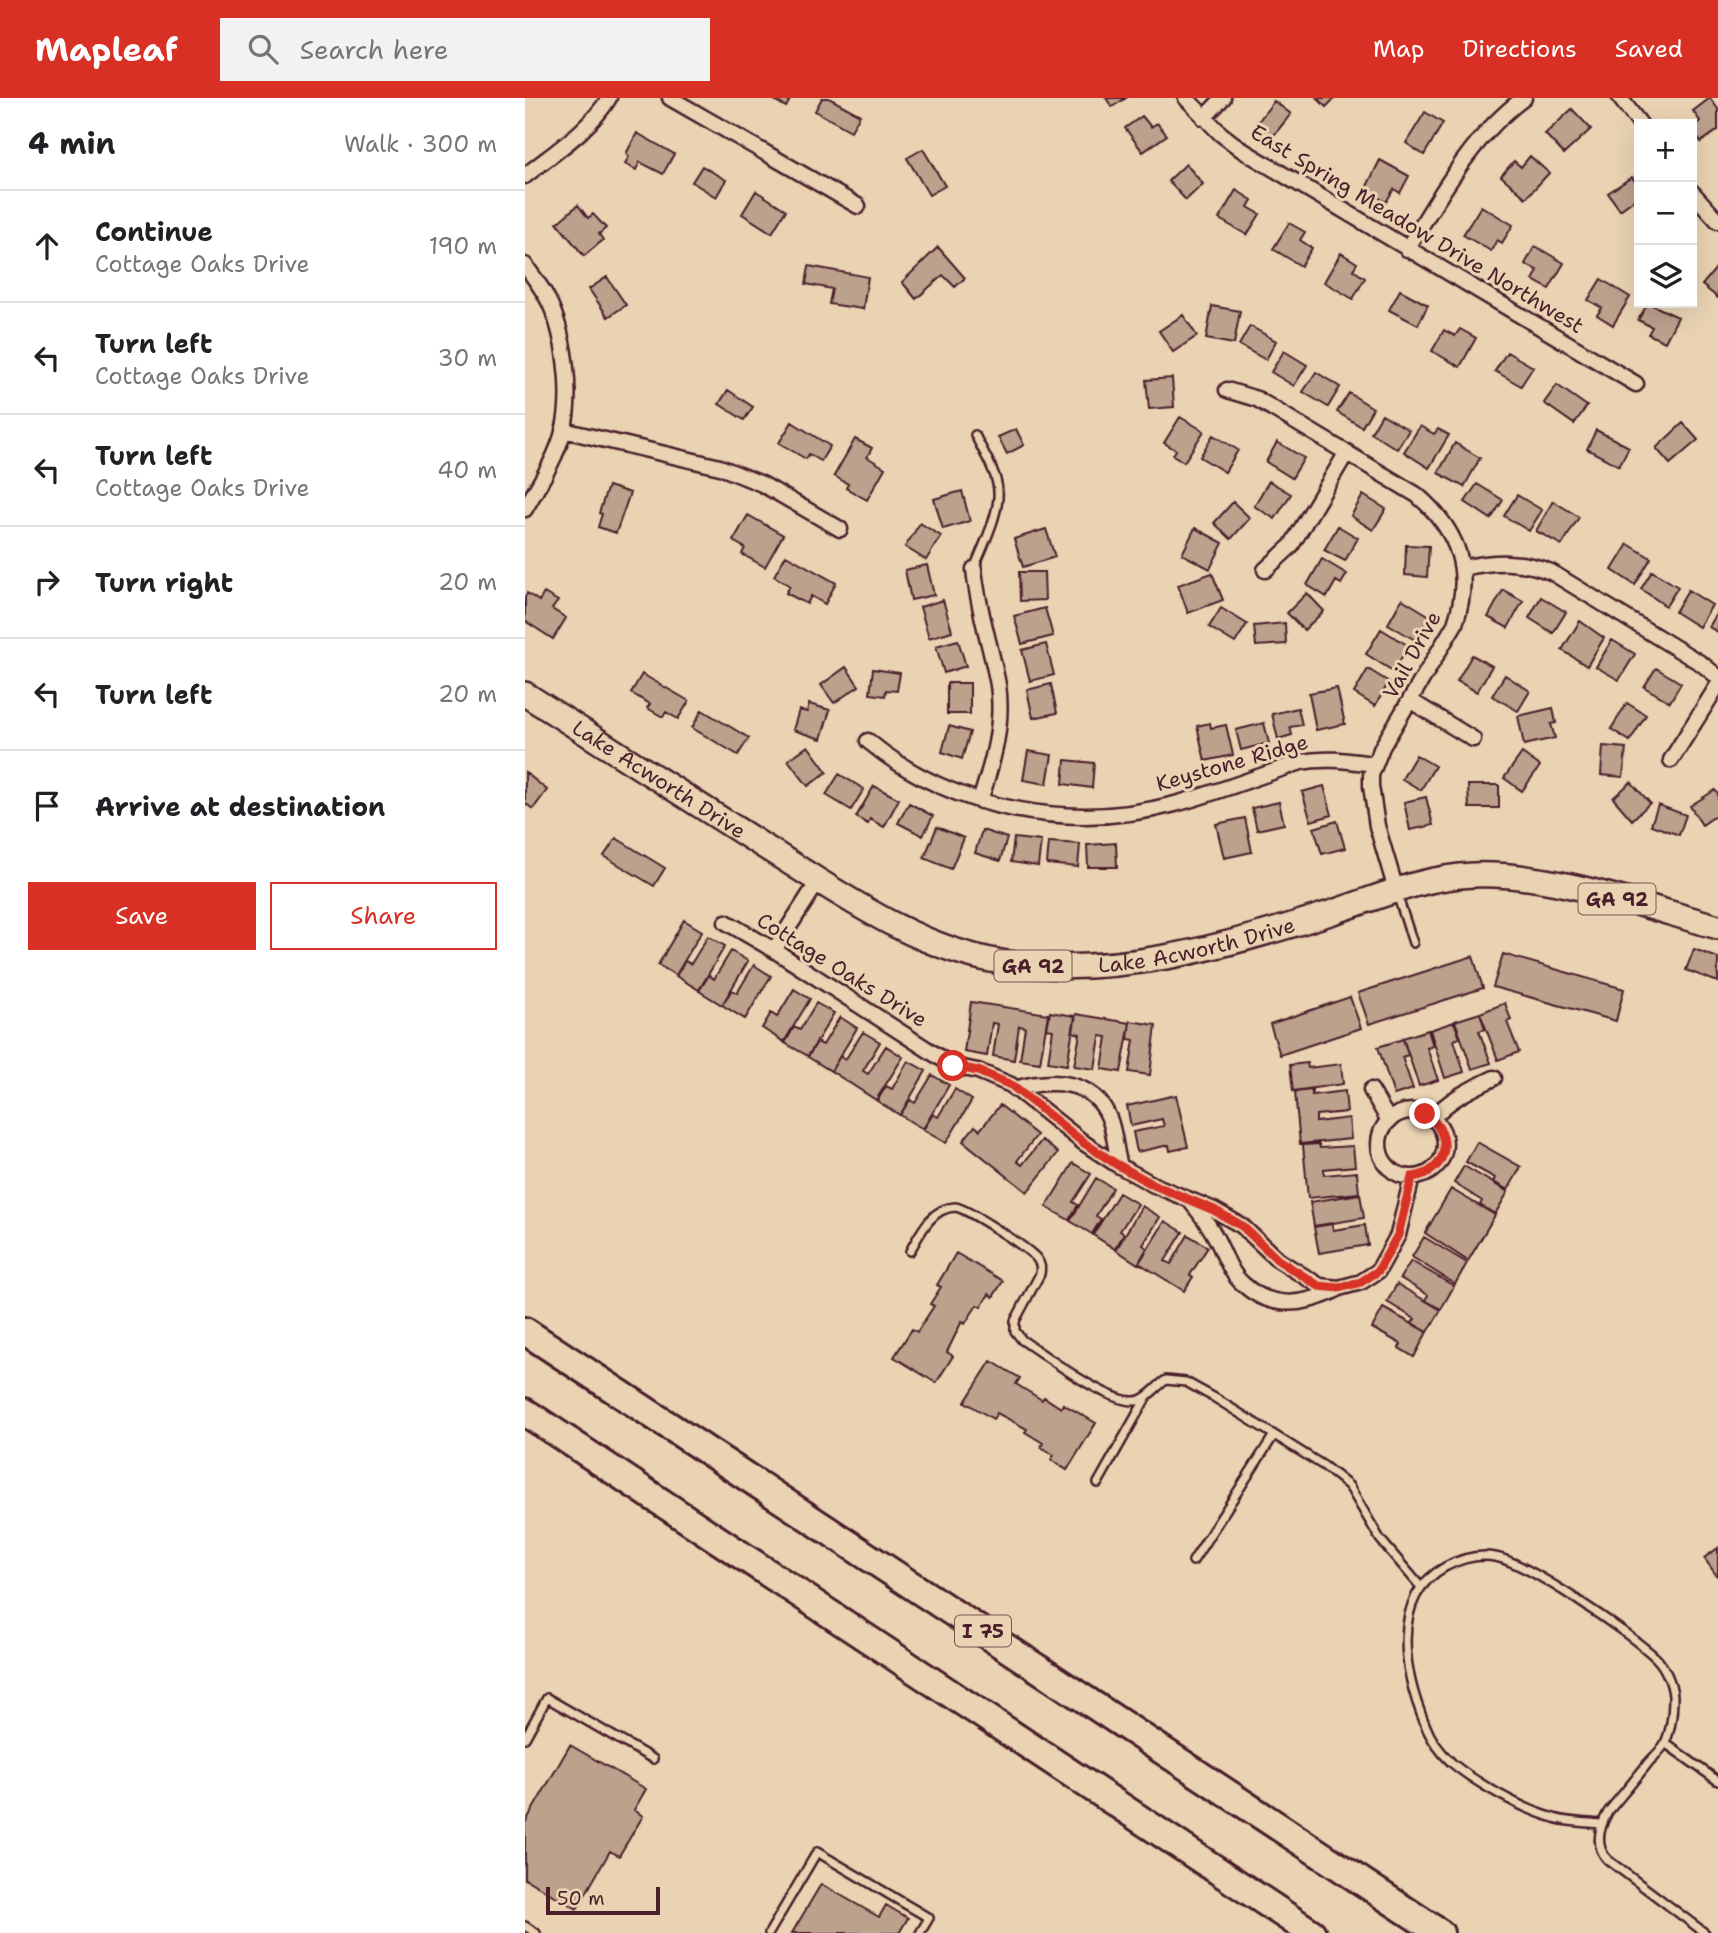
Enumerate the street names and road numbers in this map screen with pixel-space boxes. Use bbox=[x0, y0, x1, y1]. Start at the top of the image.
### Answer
street label: East Spring Meadow Drive Northwest bbox=[1245, 118, 1589, 340]
street label: Vail Drive bbox=[1376, 606, 1448, 704]
street label: Lake Acworth Drive bbox=[567, 714, 751, 845]
street label: Keystone Ridge bbox=[1153, 728, 1311, 798]
road number: GA 92 bbox=[1579, 884, 1655, 914]
street label: Cottage Oaks Drive bbox=[752, 906, 932, 1034]
street label: Lake Acworth Drive bbox=[1097, 911, 1299, 980]
road number: GA 92 bbox=[995, 950, 1071, 982]
road number: I 75 bbox=[955, 1616, 1011, 1646]

